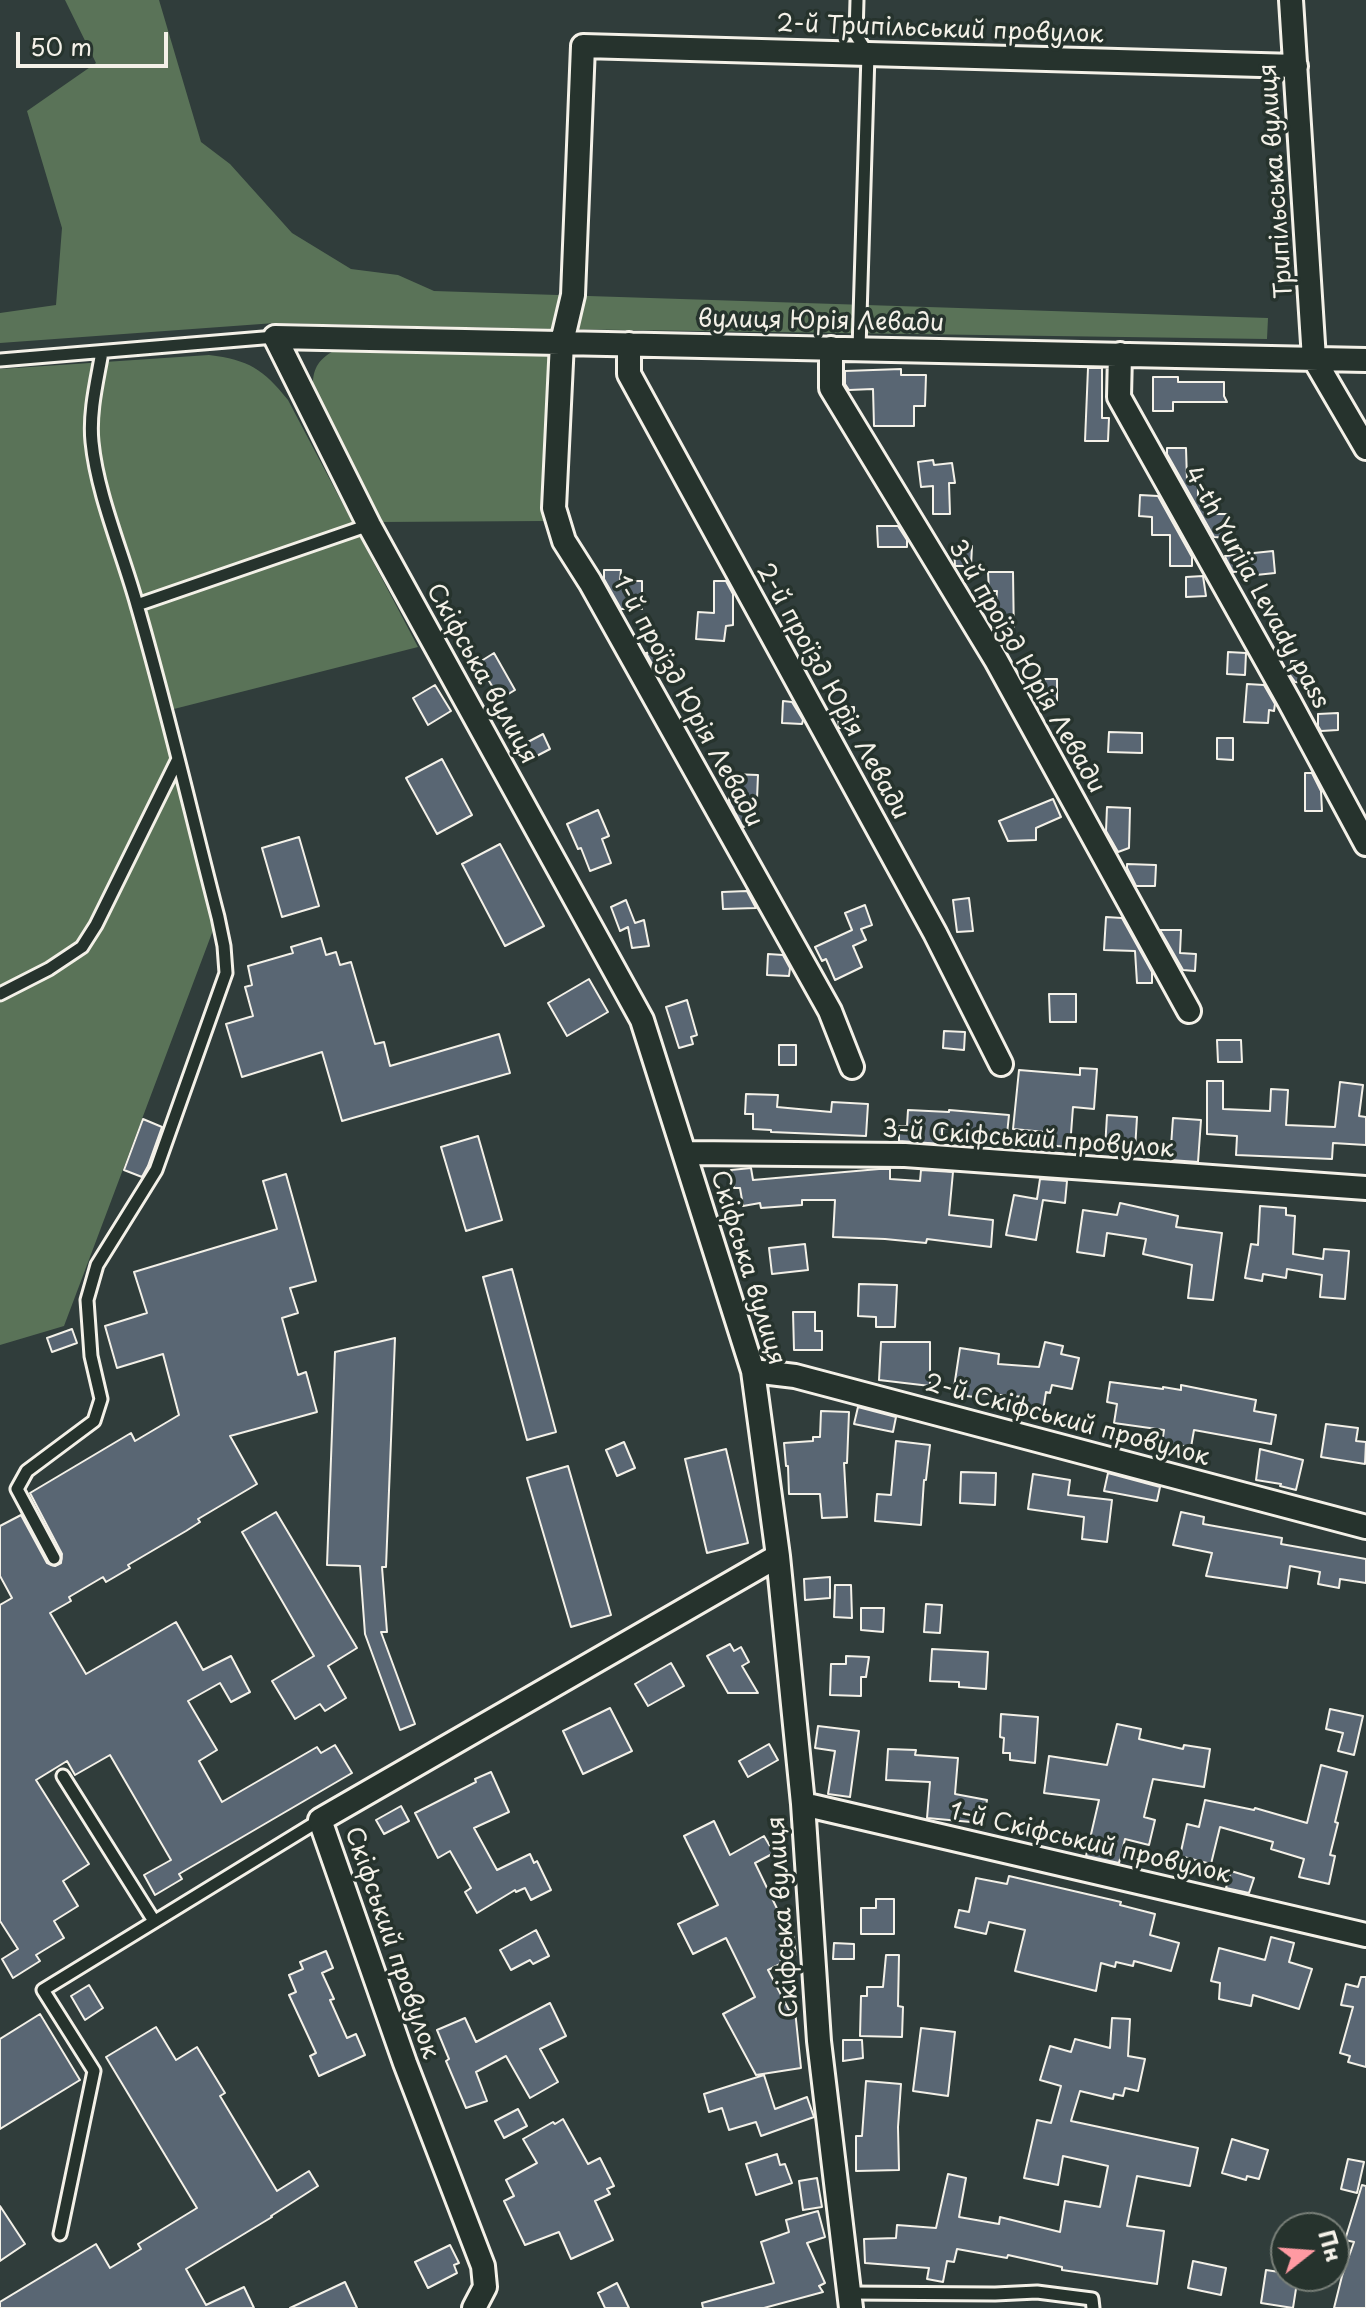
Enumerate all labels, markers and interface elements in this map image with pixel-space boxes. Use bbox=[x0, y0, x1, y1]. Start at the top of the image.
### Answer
street label: 2-й Трипільський провулок bbox=[776, 10, 1104, 50]
scale bar bbox=[20, 16, 172, 66]
text: 50 m bbox=[30, 28, 92, 64]
street label: Трипільська вулиця bbox=[1254, 62, 1300, 300]
street label: вулиця Юрія Левади bbox=[698, 305, 944, 339]
street label: 4-th Yuriia Levady pass bbox=[1177, 462, 1335, 714]
street label: 3-й проїзд Юрія Левади bbox=[942, 535, 1110, 799]
street label: 2-й проїзд Юрія Левади bbox=[749, 559, 915, 825]
street label: 1-й проїзд Юрія Левади bbox=[606, 571, 768, 833]
street label: Скіфська вулиця bbox=[419, 579, 543, 769]
street label: 3-й Скіфський провулок bbox=[881, 1115, 1175, 1165]
street label: Скіфська вулиця bbox=[704, 1167, 790, 1369]
street label: 2-й Скіфський провулок bbox=[922, 1369, 1212, 1473]
street label: 1-й Скіфський провулок bbox=[947, 1798, 1233, 1890]
street label: Скіфська вулиця bbox=[763, 1815, 805, 2019]
street label: Скіфський провулок bbox=[338, 1823, 444, 2063]
north arrow bbox=[1270, 2212, 1350, 2292]
text: Пн bbox=[1311, 2225, 1352, 2265]

